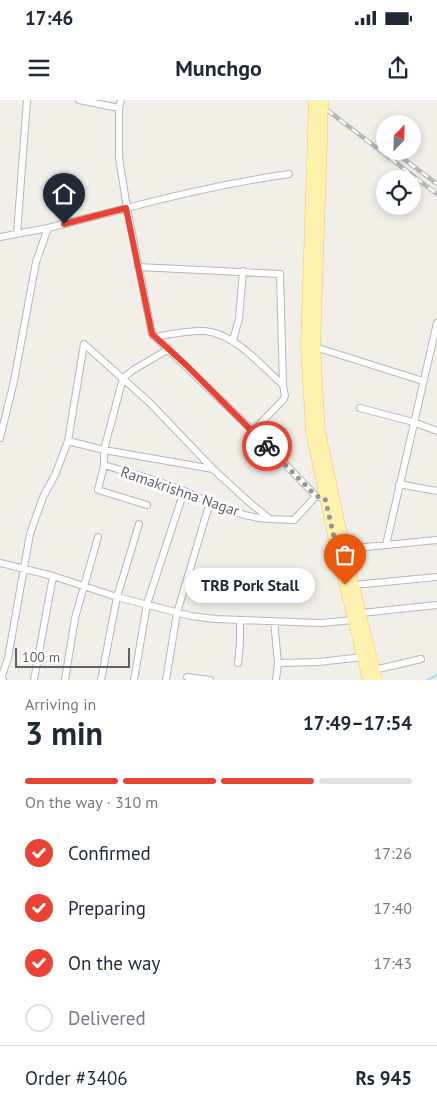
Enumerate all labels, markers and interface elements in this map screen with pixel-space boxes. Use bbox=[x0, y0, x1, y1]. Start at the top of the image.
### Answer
text: 17:46 bbox=[25, 6, 73, 30]
icon: menu bbox=[25, 54, 53, 82]
text: Munchgo bbox=[175, 54, 262, 82]
icon: share bbox=[384, 54, 412, 82]
north arrow bbox=[376, 115, 421, 160]
map controls bbox=[376, 115, 421, 215]
button: locate bbox=[376, 170, 421, 215]
pin bbox=[43, 173, 85, 224]
icon: home bbox=[50, 180, 78, 208]
courier bbox=[242, 421, 292, 471]
icon: bike bbox=[253, 432, 281, 460]
street label: Ramakrishna Nagar bbox=[118, 462, 242, 520]
pin bbox=[324, 534, 366, 585]
icon: bag bbox=[331, 541, 359, 569]
callout: TRB Pork Stall bbox=[185, 568, 315, 602]
text: TRB Pork Stall bbox=[201, 575, 299, 595]
scale bar bbox=[15, 645, 130, 668]
text: 100 m bbox=[22, 648, 60, 666]
text: Arriving in bbox=[25, 694, 96, 714]
text: 17:49–17:54 bbox=[303, 711, 412, 735]
text: 3 min bbox=[25, 712, 103, 754]
text: On the way · 310 m bbox=[25, 792, 158, 812]
icon: check bbox=[25, 839, 53, 867]
text: Confirmed bbox=[68, 841, 151, 865]
text: 17:26 bbox=[374, 843, 412, 863]
icon: check bbox=[25, 894, 53, 922]
text: Preparing bbox=[68, 896, 146, 920]
text: 17:40 bbox=[374, 898, 412, 918]
icon: check bbox=[25, 949, 53, 977]
text: On the way bbox=[68, 951, 160, 975]
text: 17:43 bbox=[374, 953, 412, 973]
text: Delivered bbox=[68, 1006, 146, 1030]
text: Order #3406 bbox=[25, 1066, 128, 1090]
text: Rs 945 bbox=[355, 1066, 412, 1090]

